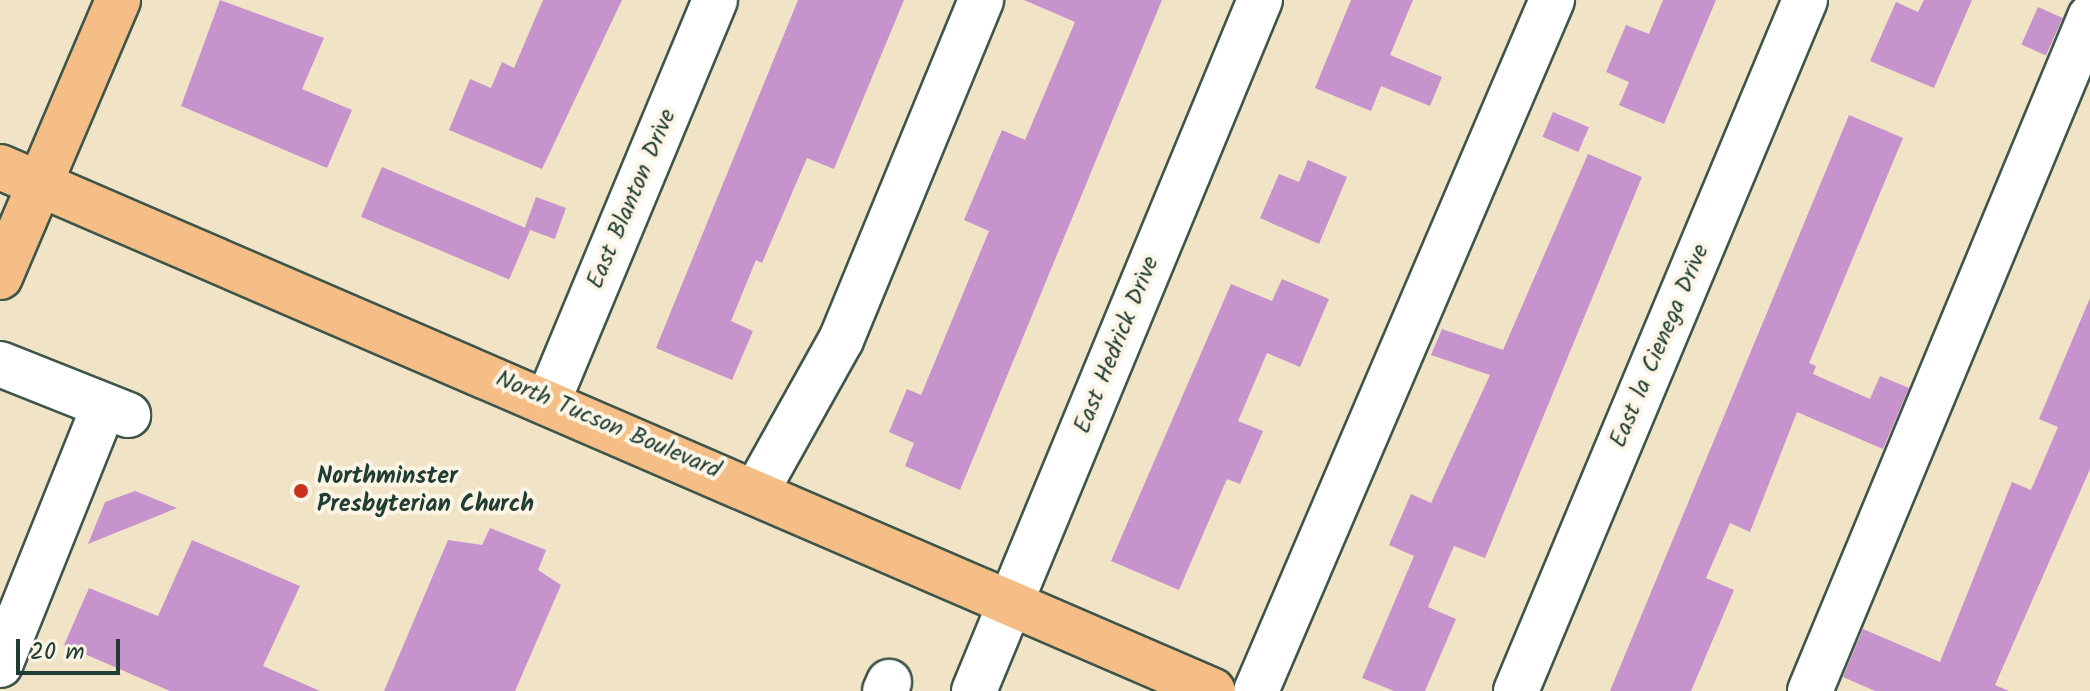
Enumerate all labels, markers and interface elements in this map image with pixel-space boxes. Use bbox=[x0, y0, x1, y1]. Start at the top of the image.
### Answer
street label: East Blanton Drive bbox=[581, 105, 683, 293]
street label: East la Cienega Drive bbox=[1604, 240, 1716, 452]
street label: East Hedrick Drive bbox=[1068, 252, 1166, 438]
street label: North Tucson Boulevard bbox=[491, 365, 725, 485]
place label: Northminster Presbyterian Church bbox=[317, 463, 534, 519]
marker: Northminster Presbyterian Church bbox=[292, 482, 310, 500]
scale bar bbox=[20, 623, 124, 673]
text: 20 m bbox=[30, 633, 85, 672]

